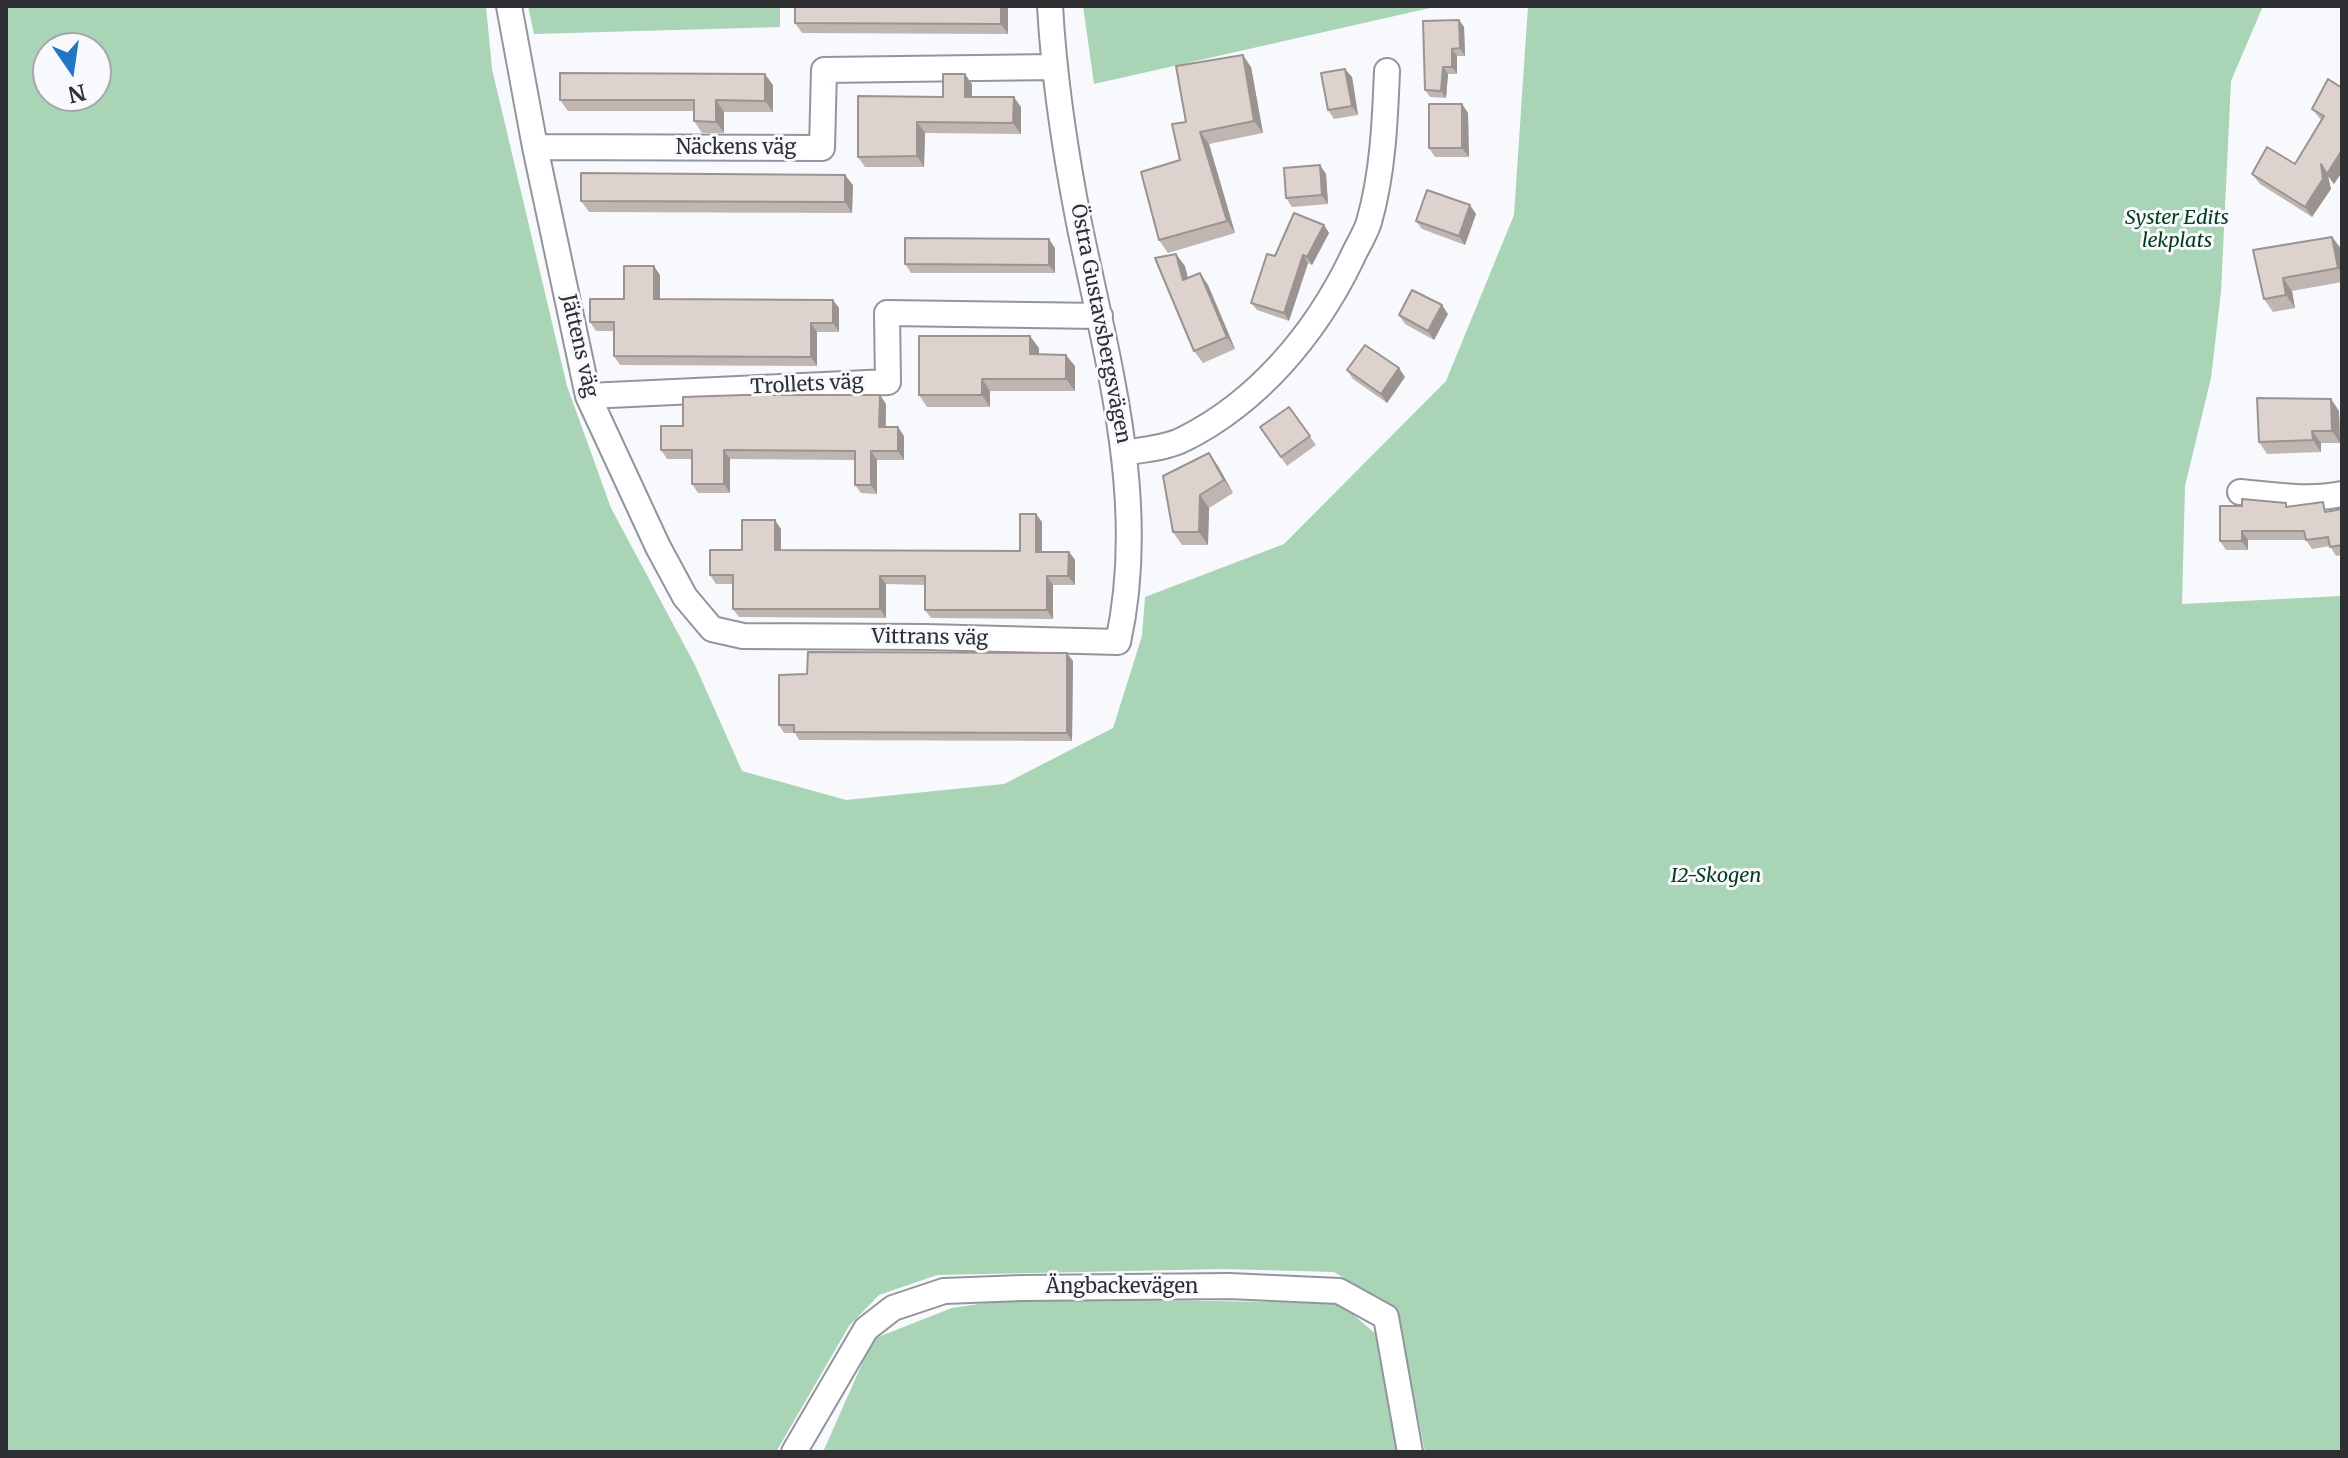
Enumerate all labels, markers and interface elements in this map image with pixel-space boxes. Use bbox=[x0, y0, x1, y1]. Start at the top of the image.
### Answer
north arrow bbox=[32, 32, 112, 112]
text: N bbox=[65, 78, 89, 109]
street label: Näckens väg bbox=[676, 136, 796, 160]
street label: Östra Gustavsbergsvägen bbox=[1065, 202, 1135, 446]
park label: Syster Edits lekplats bbox=[2125, 206, 2229, 253]
street label: Jättens väg bbox=[555, 292, 603, 400]
street label: Trollets väg bbox=[750, 370, 864, 400]
street label: Vittrans väg bbox=[871, 625, 989, 651]
park label: I2-Skogen bbox=[1671, 864, 1761, 888]
street label: Ängbackevägen bbox=[1046, 1275, 1198, 1299]

